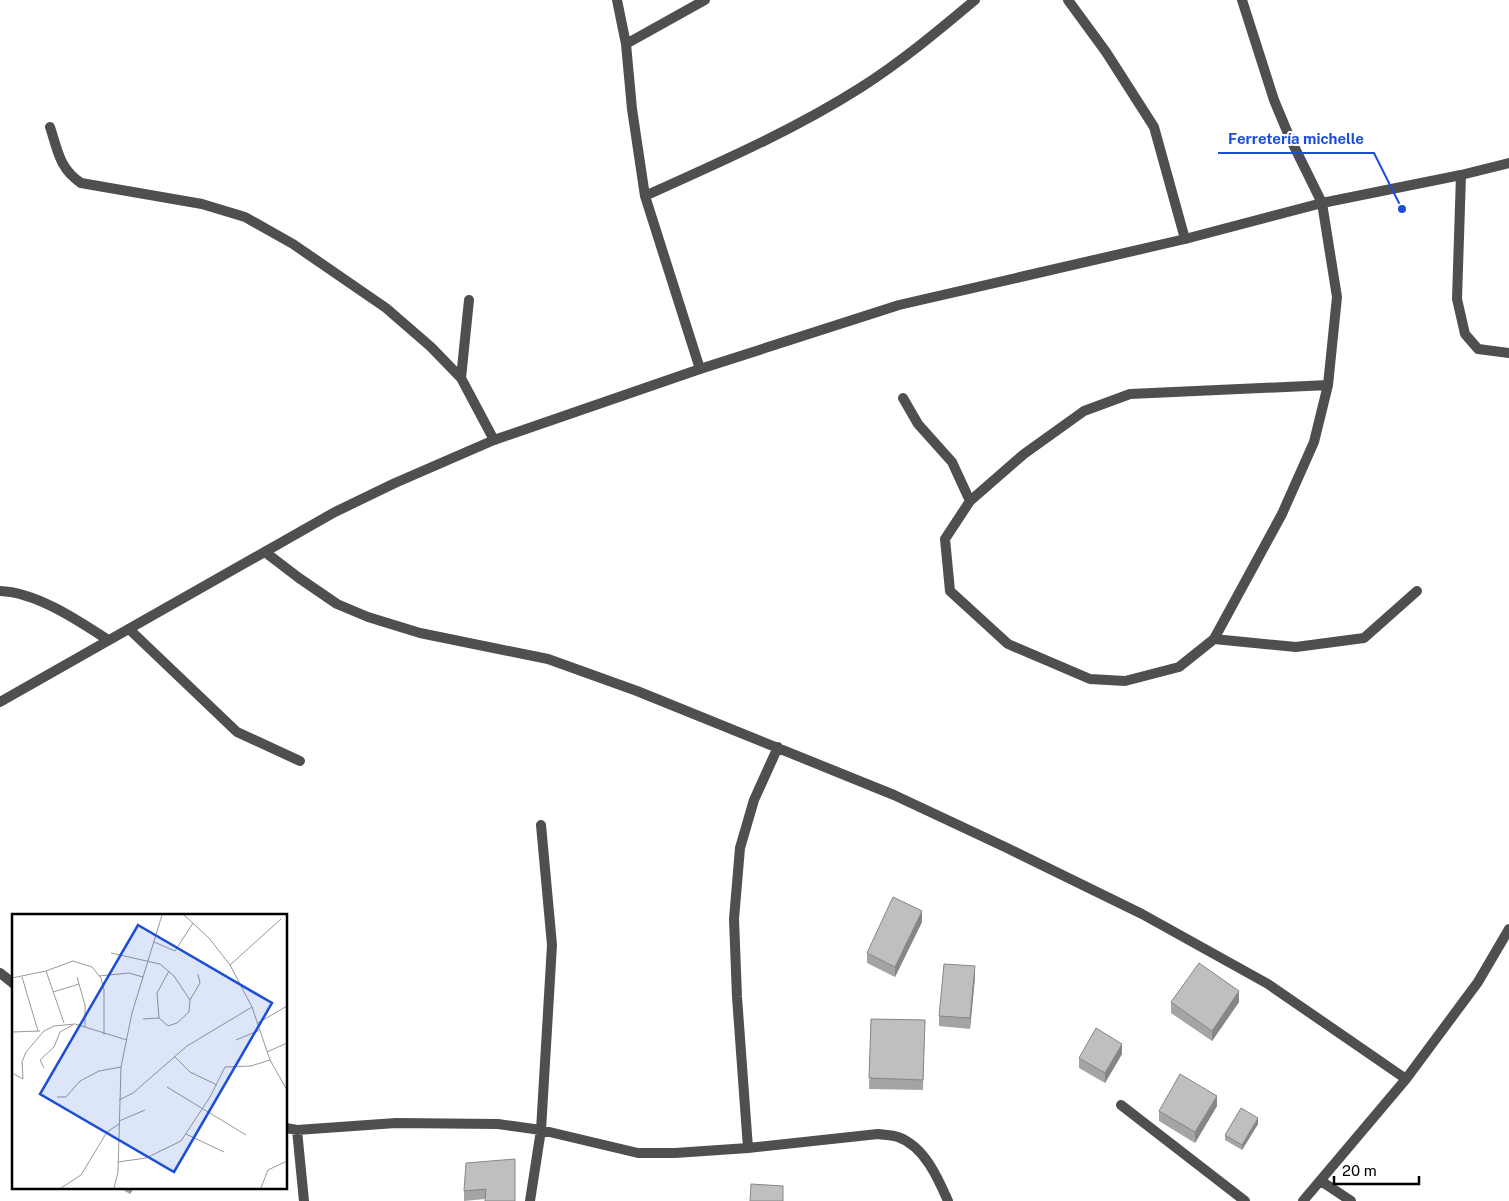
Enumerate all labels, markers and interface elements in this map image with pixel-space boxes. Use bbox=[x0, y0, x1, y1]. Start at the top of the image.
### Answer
callout: Ferretería michelle bbox=[1218, 123, 1374, 153]
text: Ferretería michelle bbox=[1228, 130, 1364, 147]
inset map bbox=[12, 914, 288, 1188]
scale bar bbox=[1334, 1154, 1419, 1186]
text: 20 m bbox=[1342, 1162, 1377, 1179]

